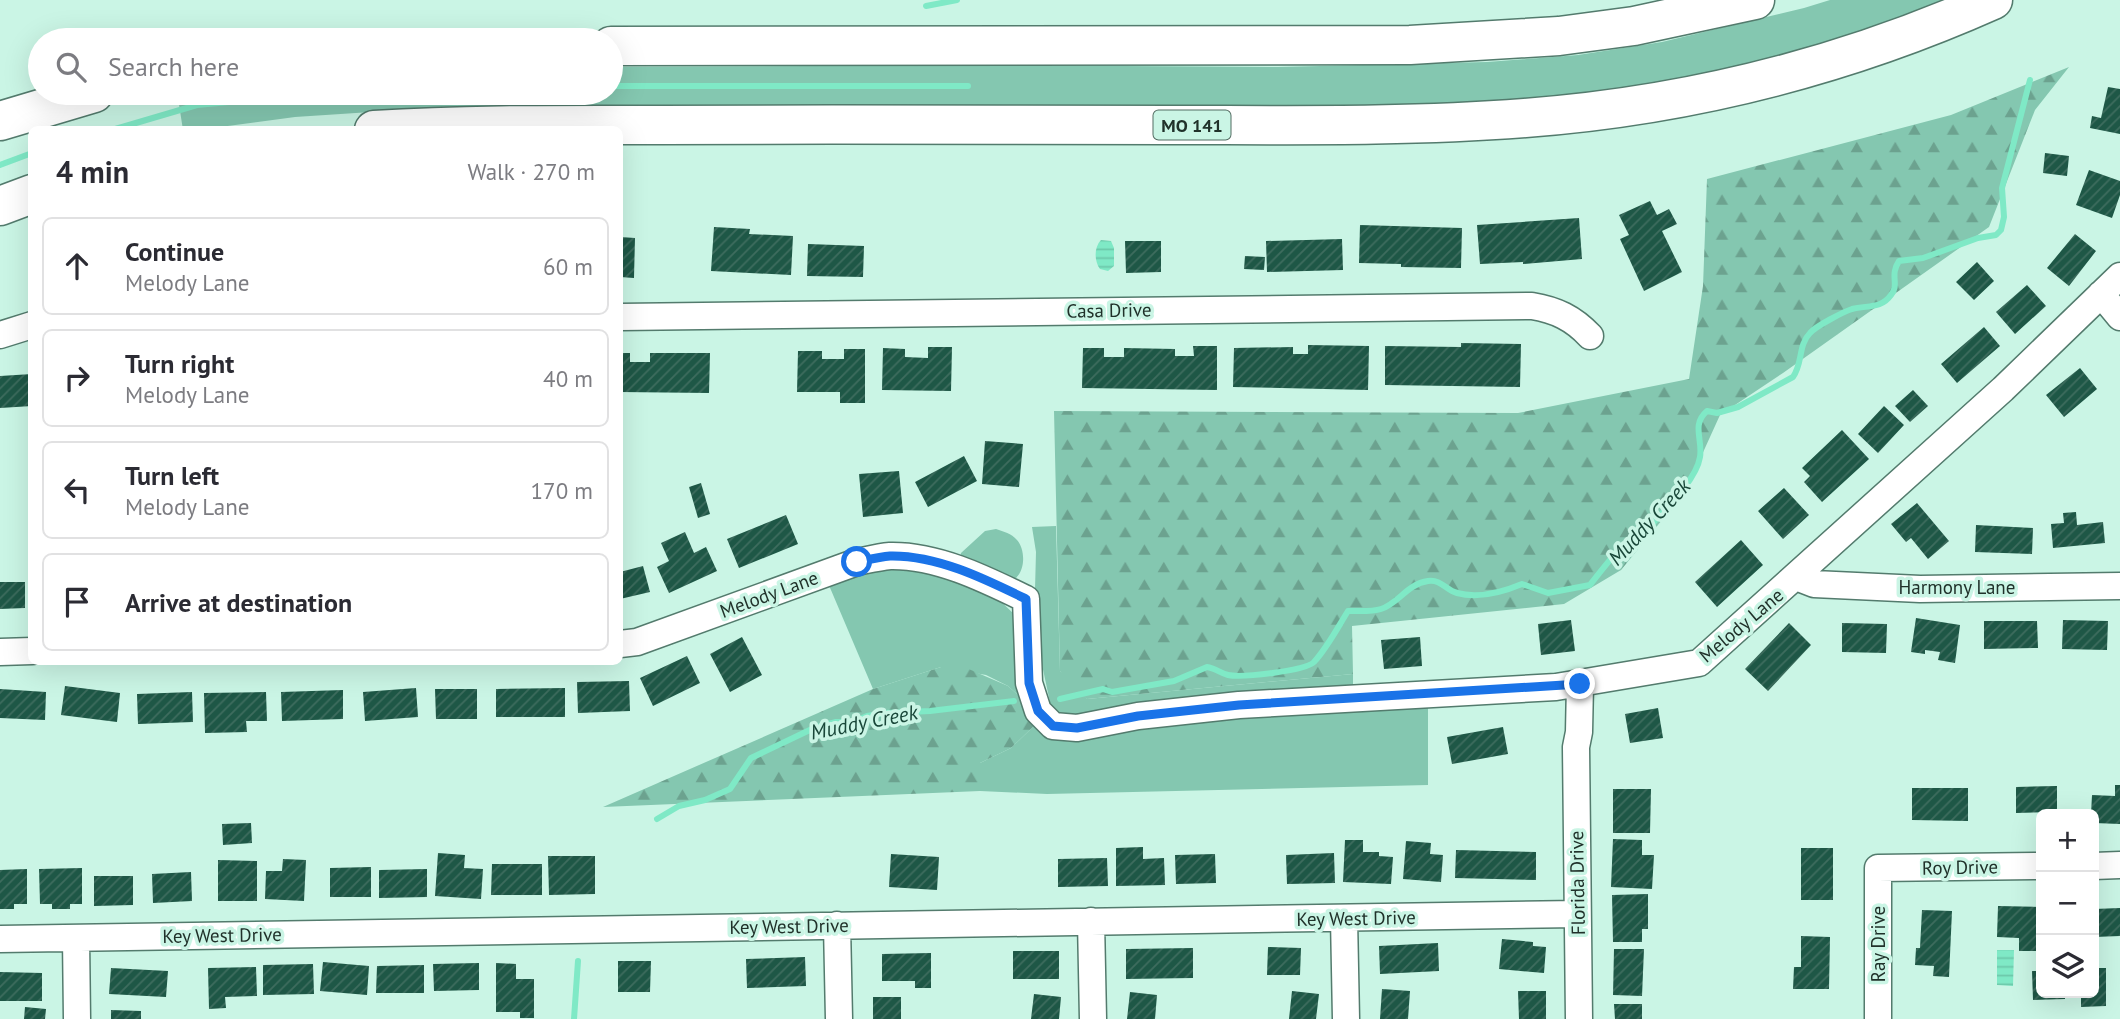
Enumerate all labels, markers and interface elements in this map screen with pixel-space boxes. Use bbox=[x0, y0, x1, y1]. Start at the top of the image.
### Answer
search box bbox=[28, 28, 623, 105]
icon: search bbox=[52, 48, 90, 86]
text: Search here bbox=[108, 50, 239, 83]
road number: MO 141 bbox=[1154, 110, 1230, 140]
text: 4 min bbox=[56, 152, 129, 191]
text: Walk · 270 m bbox=[468, 157, 595, 186]
text: Continue bbox=[125, 235, 224, 268]
icon: ahead bbox=[58, 247, 96, 285]
text: 60 m bbox=[543, 252, 593, 281]
text: Melody Lane bbox=[125, 268, 249, 297]
street label: Casa Drive bbox=[1066, 297, 1152, 323]
text: Turn right bbox=[125, 347, 234, 380]
icon: right bbox=[58, 359, 96, 397]
text: 40 m bbox=[543, 364, 593, 393]
text: Melody Lane bbox=[125, 380, 249, 409]
text: Turn left bbox=[125, 459, 219, 492]
icon: left bbox=[58, 471, 96, 509]
water label: Muddy Creek bbox=[1602, 472, 1697, 571]
text: 170 m bbox=[531, 476, 593, 505]
text: Melody Lane bbox=[125, 492, 249, 521]
route start bbox=[841, 546, 872, 577]
street label: Melody Lane bbox=[717, 565, 821, 623]
street label: Harmony Lane bbox=[1899, 575, 2015, 599]
icon: arrive bbox=[58, 583, 96, 621]
street label: Melody Lane bbox=[1694, 583, 1788, 667]
text: Arrive at destination bbox=[125, 586, 352, 619]
route end bbox=[1564, 668, 1595, 699]
water label: Muddy Creek bbox=[808, 698, 921, 746]
map controls bbox=[2036, 809, 2099, 998]
button: + bbox=[2036, 809, 2099, 872]
street label: Florida Drive bbox=[1564, 831, 1590, 935]
street label: Roy Drive bbox=[1922, 854, 1998, 880]
button: − bbox=[2036, 872, 2099, 935]
street label: Key West Drive bbox=[1296, 905, 1416, 931]
street label: Ray Drive bbox=[1866, 906, 1890, 982]
street label: Key West Drive bbox=[729, 913, 849, 939]
street label: Key West Drive bbox=[162, 922, 282, 948]
button: layers bbox=[2036, 935, 2099, 998]

